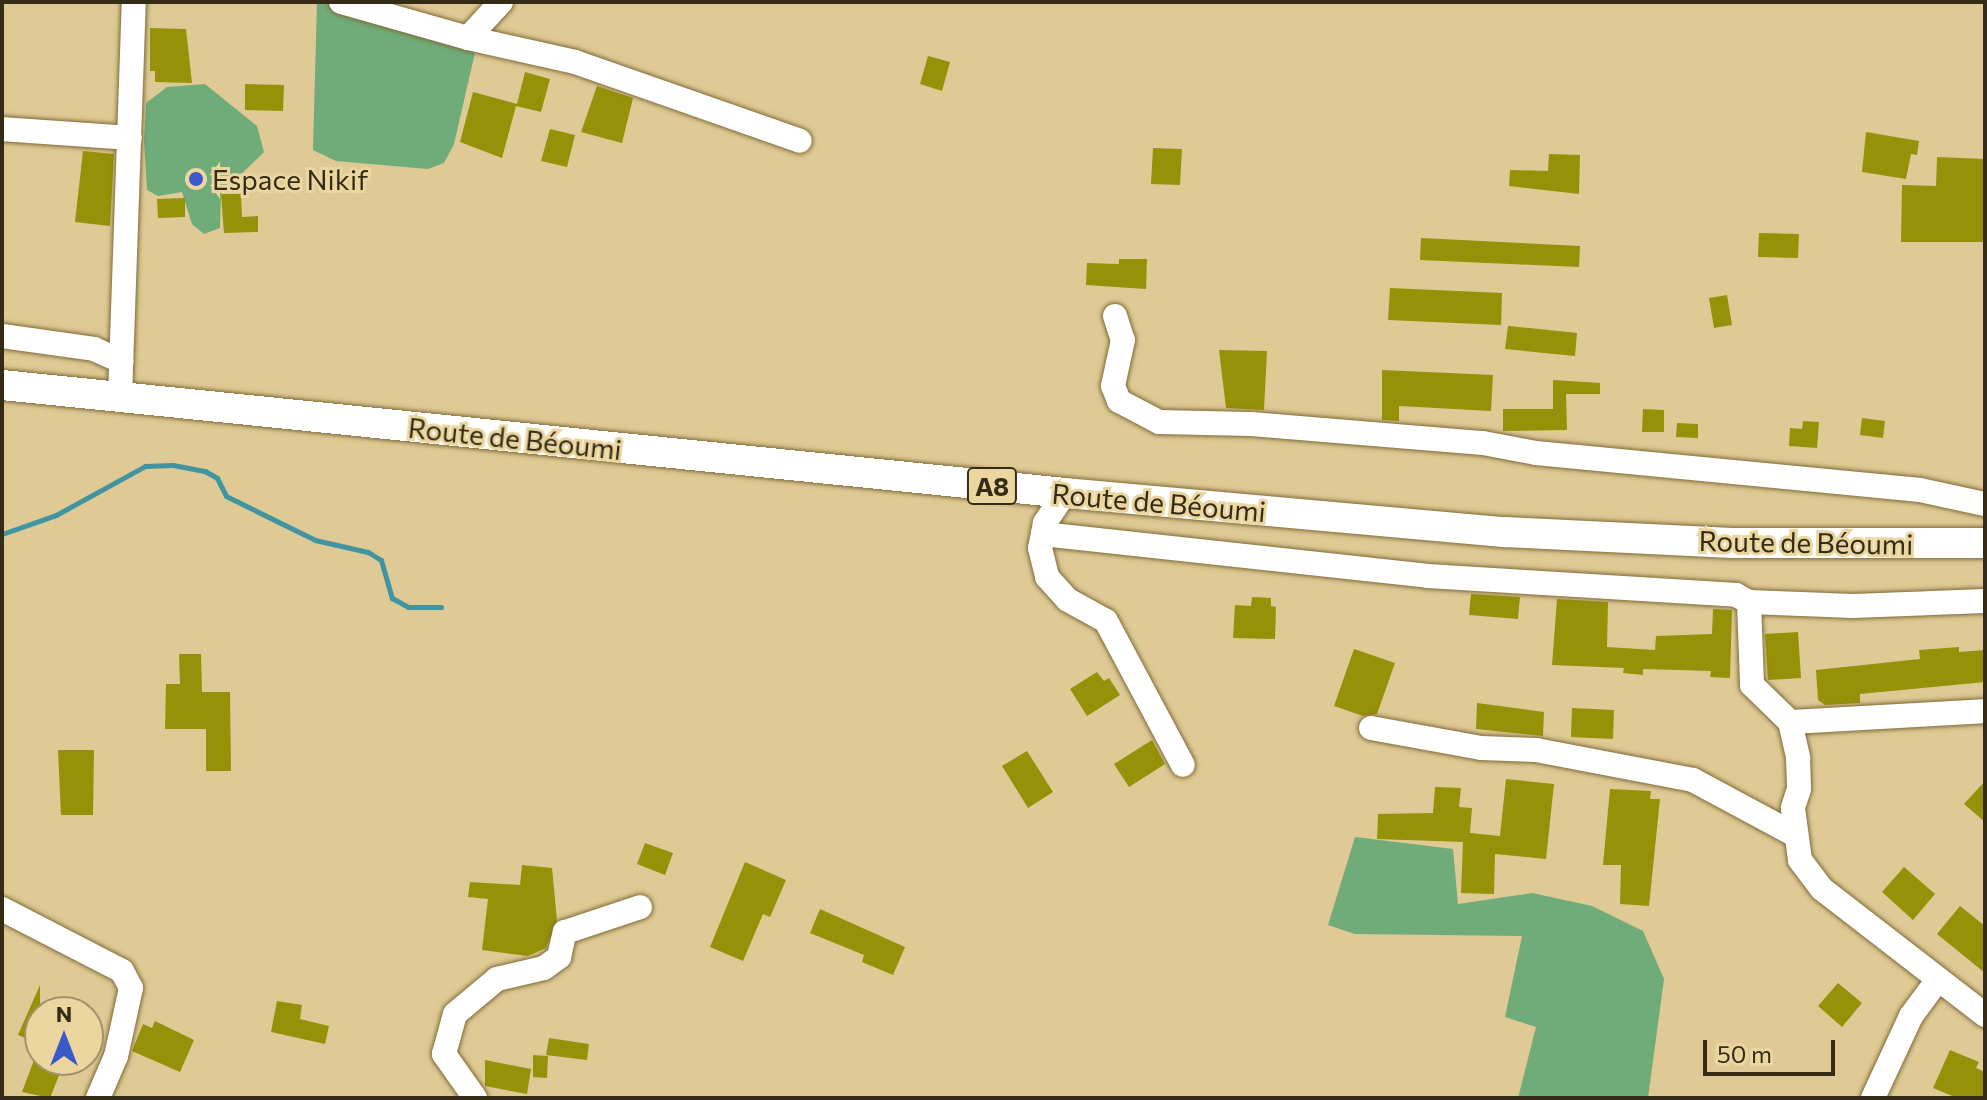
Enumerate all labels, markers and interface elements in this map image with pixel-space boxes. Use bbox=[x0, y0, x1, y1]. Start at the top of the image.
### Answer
place label: Espace Nikif bbox=[212, 162, 368, 196]
marker: Espace Nikif bbox=[187, 170, 205, 188]
street label: Route de Béoumi bbox=[406, 410, 624, 466]
road number: A8 bbox=[966, 464, 1018, 508]
street label: Route de Béoumi bbox=[1051, 476, 1267, 528]
street label: Route de Béoumi bbox=[1698, 523, 1914, 561]
north arrow bbox=[24, 996, 104, 1076]
text: N bbox=[56, 1000, 72, 1027]
scale bar bbox=[1707, 1024, 1839, 1074]
text: 50 m bbox=[1717, 1039, 1772, 1068]

